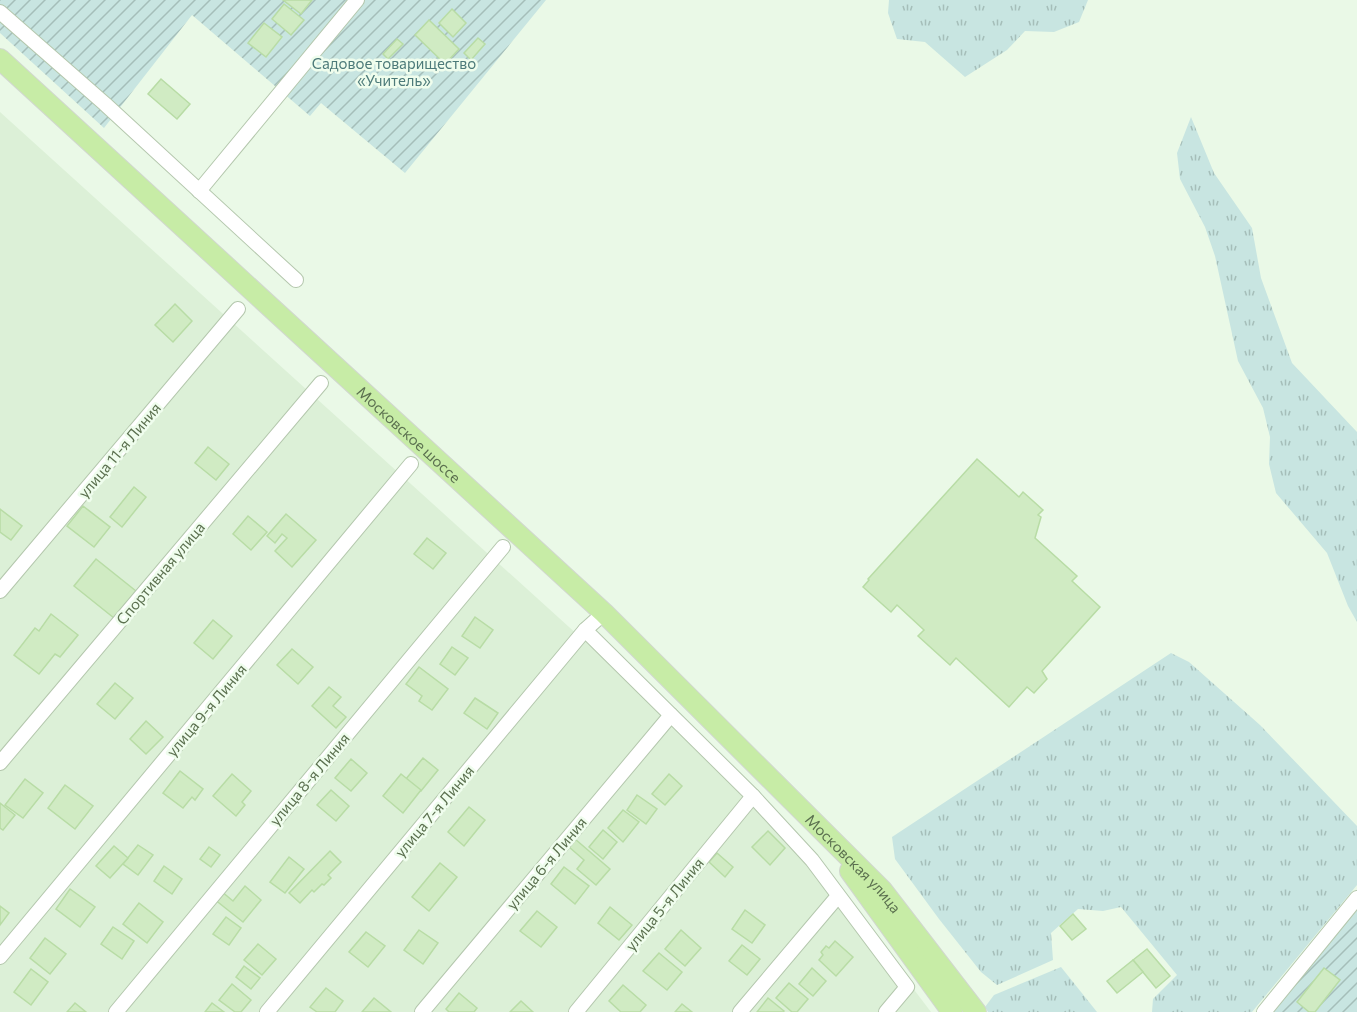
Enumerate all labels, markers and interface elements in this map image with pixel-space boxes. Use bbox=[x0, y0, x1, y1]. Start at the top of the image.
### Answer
park label: Садовое товарищество «Учитель» bbox=[312, 54, 476, 89]
street label: Московское шоссе bbox=[353, 382, 465, 486]
street label: улица 11-я Линия bbox=[74, 399, 164, 501]
street label: Спортивная улица bbox=[112, 518, 208, 628]
street label: улица 9-я Линия bbox=[162, 660, 250, 760]
street label: улица 8-я Линия bbox=[265, 729, 353, 829]
street label: улица 7-я Линия bbox=[391, 762, 477, 860]
street label: Московская улица bbox=[802, 810, 905, 916]
street label: улица 6-я Линия bbox=[502, 813, 590, 913]
street label: улица 5-я Линия bbox=[621, 854, 707, 954]

